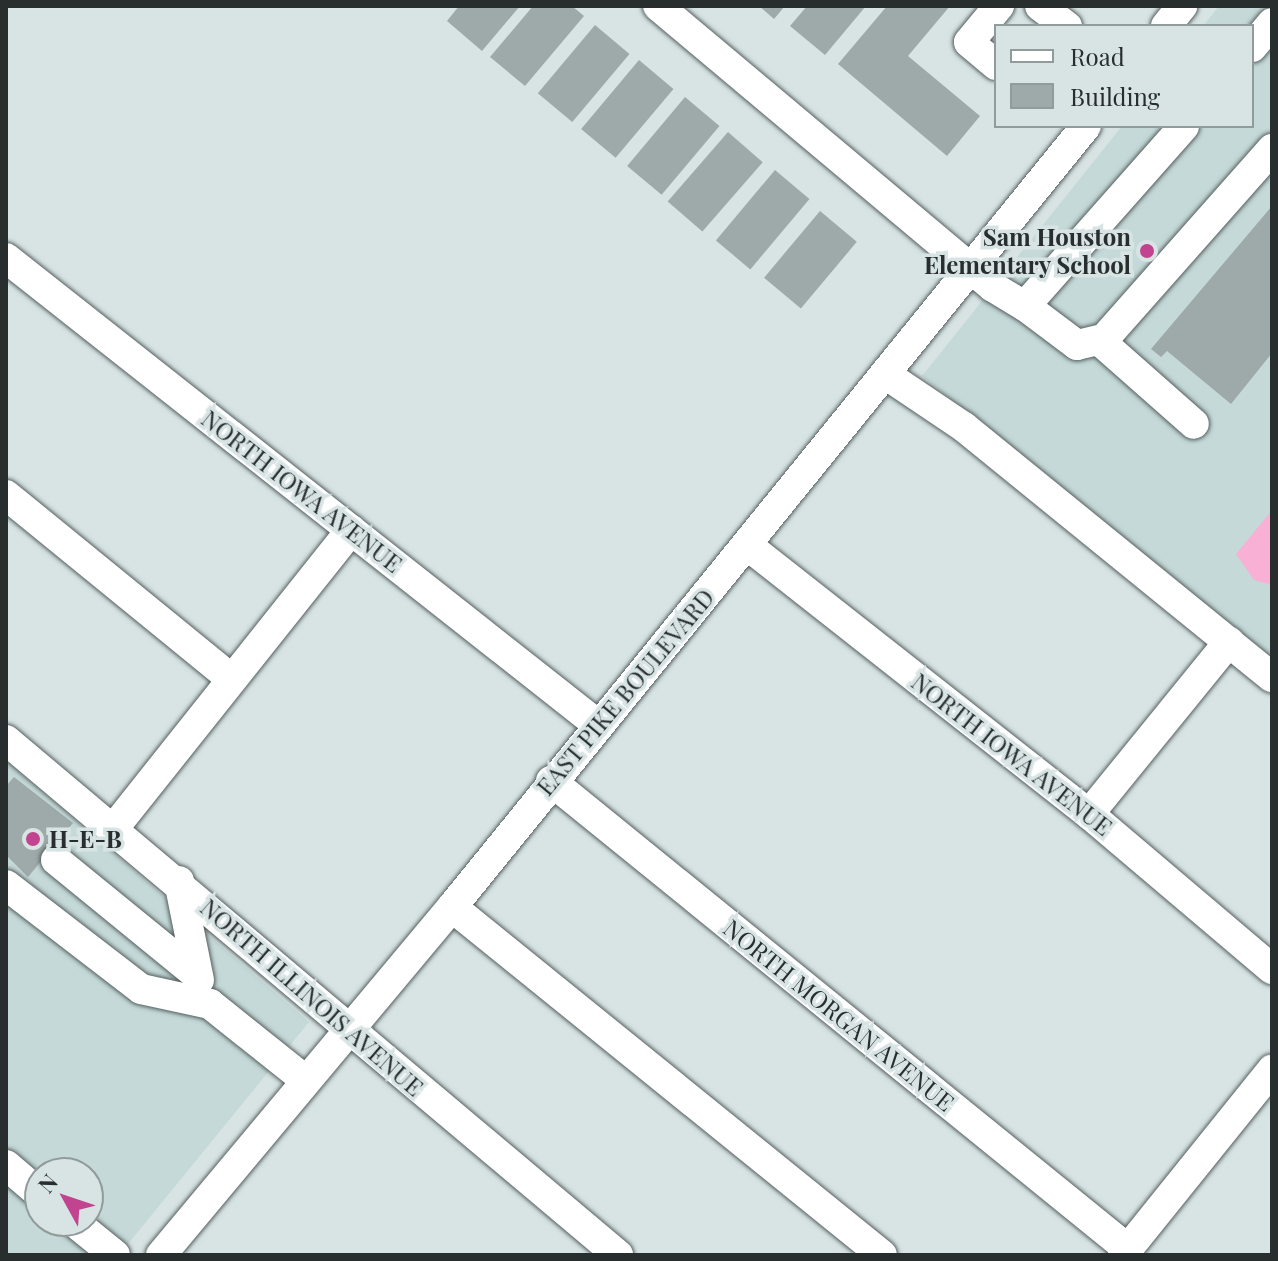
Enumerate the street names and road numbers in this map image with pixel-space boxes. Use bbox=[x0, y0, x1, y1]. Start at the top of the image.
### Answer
street label: NORTH IOWA AVENUE bbox=[196, 404, 408, 578]
street label: EAST PIKE BOULEVARD bbox=[530, 583, 720, 801]
street label: NORTH IOWA AVENUE bbox=[906, 667, 1118, 841]
street label: NORTH ILLINOIS AVENUE bbox=[195, 892, 429, 1102]
street label: NORTH MORGAN AVENUE bbox=[718, 913, 960, 1117]

